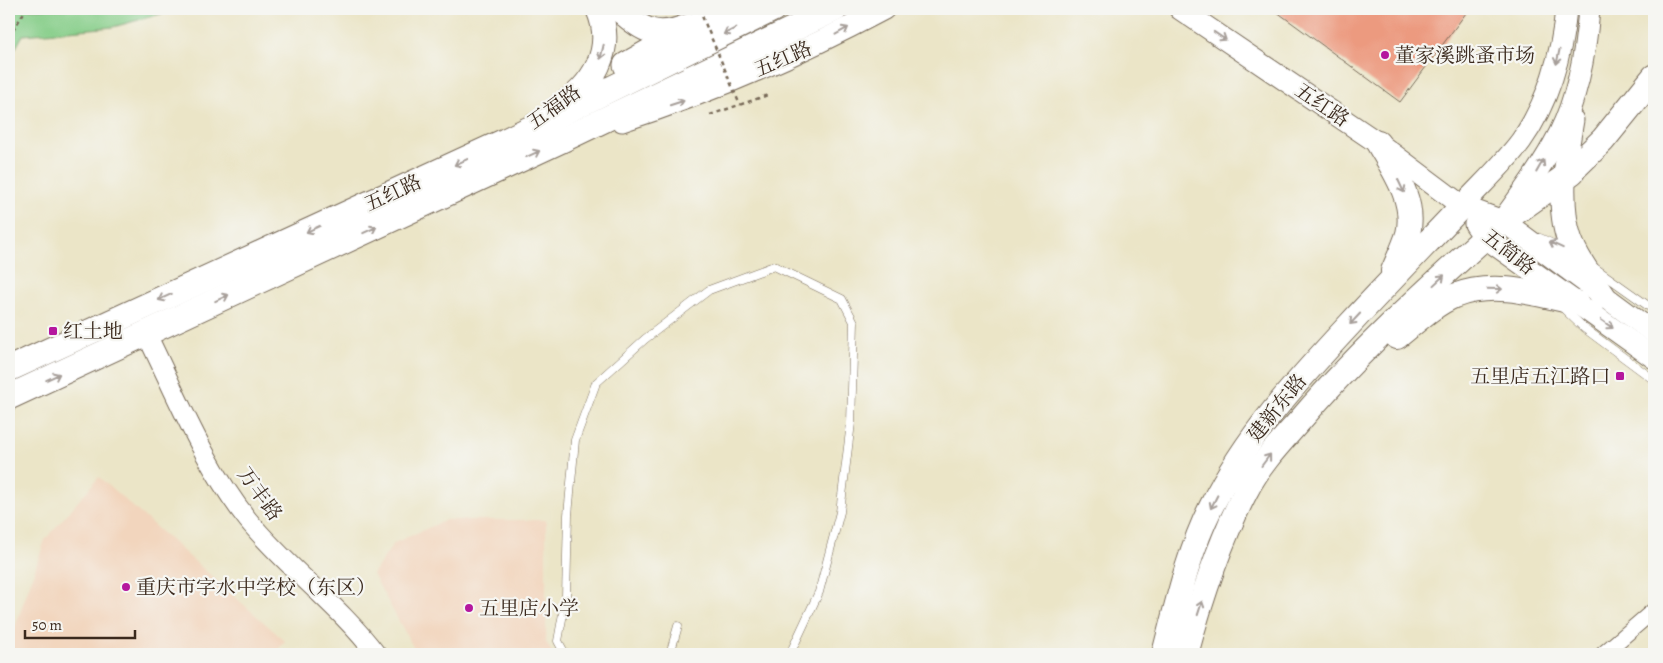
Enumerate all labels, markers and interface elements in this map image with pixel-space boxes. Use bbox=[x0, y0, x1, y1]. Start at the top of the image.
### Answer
one-way arrow bbox=[722, 26, 737, 36]
one-way arrow bbox=[835, 26, 850, 36]
one-way arrow bbox=[1213, 31, 1227, 41]
street label: 五红路 bbox=[750, 35, 816, 83]
place label: 董家溪跳蚤市场 bbox=[1395, 42, 1535, 69]
one-way arrow bbox=[597, 44, 606, 60]
one-way arrow bbox=[1553, 48, 1562, 64]
marker: 董家溪跳蚤市场 bbox=[1379, 49, 1391, 61]
street label: 五红路 bbox=[1290, 77, 1354, 133]
street label: 五福路 bbox=[522, 78, 586, 136]
one-way arrow bbox=[669, 98, 685, 107]
one-way arrow bbox=[525, 149, 540, 158]
one-way arrow bbox=[454, 157, 469, 167]
one-way arrow bbox=[1536, 159, 1546, 174]
street label: 五红路 bbox=[360, 168, 426, 218]
one-way arrow bbox=[1397, 178, 1407, 193]
street label: 五简路 bbox=[1477, 223, 1541, 281]
one-way arrow bbox=[362, 224, 377, 234]
one-way arrow bbox=[306, 225, 321, 235]
one-way arrow bbox=[1549, 239, 1564, 249]
one-way arrow bbox=[1432, 274, 1445, 286]
one-way arrow bbox=[1486, 284, 1503, 294]
one-way arrow bbox=[158, 292, 173, 302]
one-way arrow bbox=[214, 293, 229, 302]
one-way arrow bbox=[1349, 312, 1361, 325]
place label: 红土地 bbox=[63, 318, 123, 345]
one-way arrow bbox=[1599, 319, 1613, 329]
marker: 红土地 bbox=[47, 325, 59, 337]
place label: 五里店五江路口 bbox=[1470, 363, 1610, 390]
street label: 建新东路 bbox=[1241, 368, 1313, 448]
marker: 五里店五江路口 bbox=[1614, 370, 1626, 382]
one-way arrow bbox=[45, 371, 60, 381]
one-way arrow bbox=[1261, 453, 1271, 467]
street label: 万丰路 bbox=[231, 462, 289, 526]
one-way arrow bbox=[1209, 494, 1218, 509]
place label: 重庆市字水中学校（东区） bbox=[136, 574, 376, 601]
marker: 重庆市字水中学校（东区） bbox=[120, 581, 132, 593]
place label: 五里店小学 bbox=[479, 595, 579, 622]
one-way arrow bbox=[1195, 600, 1205, 616]
marker: 五里店小学 bbox=[463, 602, 475, 614]
scale bar bbox=[25, 608, 135, 640]
text: 50 m bbox=[32, 615, 62, 635]

